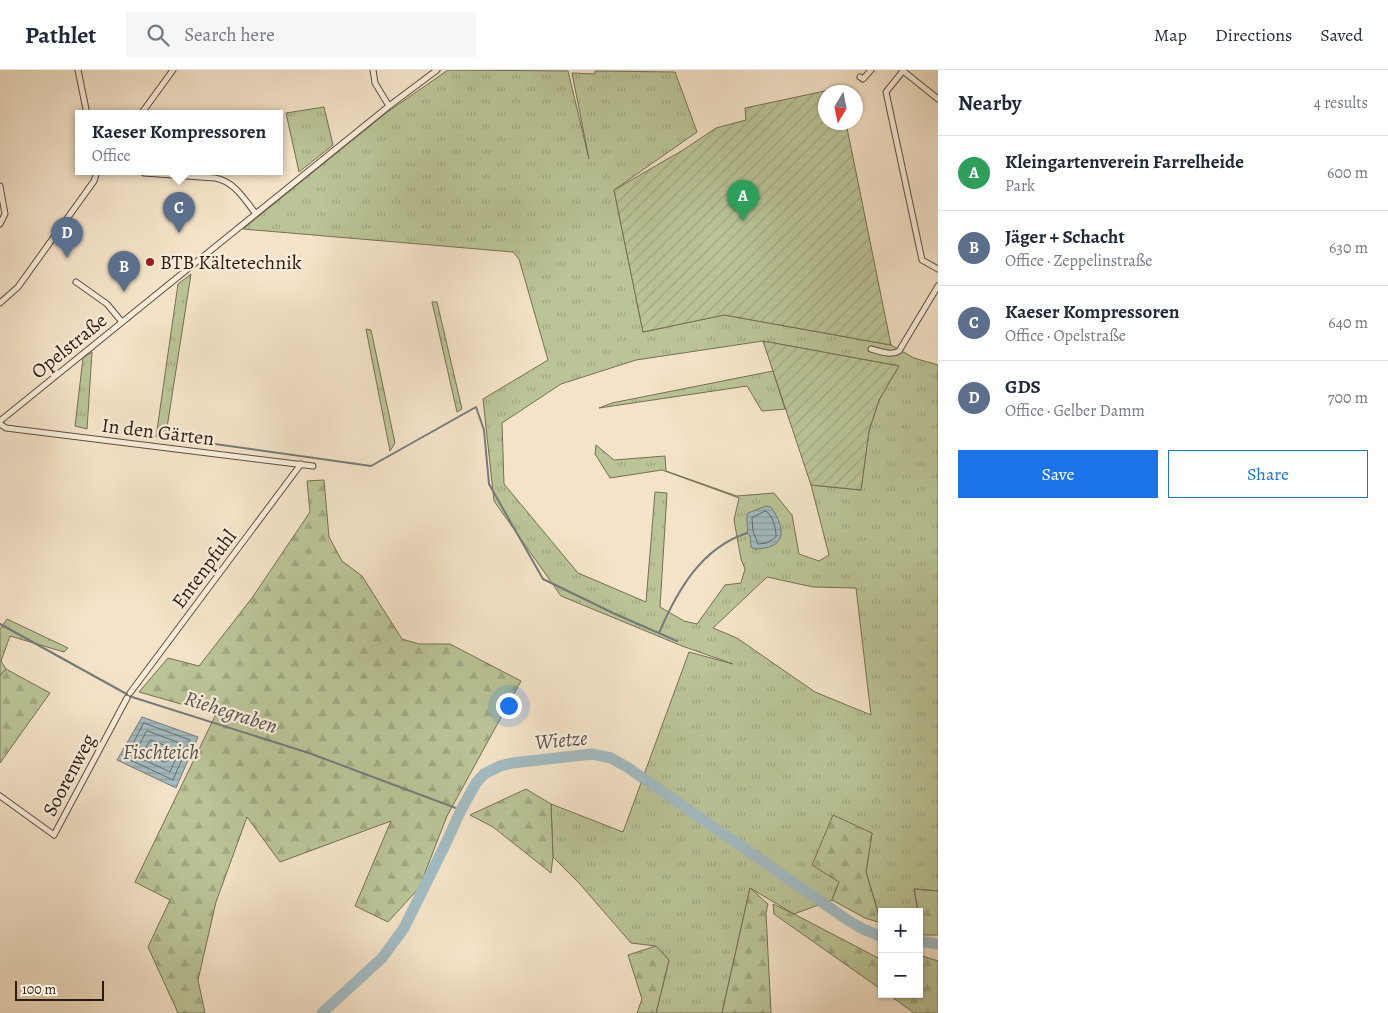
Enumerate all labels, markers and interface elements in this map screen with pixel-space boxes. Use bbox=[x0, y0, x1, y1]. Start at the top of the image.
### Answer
search box bbox=[126, 12, 476, 57]
text: Pathlet bbox=[25, 19, 96, 51]
icon: search bbox=[144, 21, 172, 49]
text: Search here bbox=[184, 22, 275, 48]
text: Map bbox=[1154, 23, 1187, 47]
text: Directions bbox=[1215, 23, 1292, 47]
text: Saved bbox=[1320, 23, 1363, 47]
north arrow bbox=[818, 85, 863, 130]
text: Nearby bbox=[958, 89, 1021, 117]
text: 4 results bbox=[1314, 92, 1368, 114]
popup bbox=[75, 110, 283, 175]
text: Kaeser Kompressoren bbox=[92, 119, 266, 145]
text: Office bbox=[92, 145, 131, 167]
text: Kleingartenverein Farrelheide bbox=[1005, 149, 1244, 175]
text: A bbox=[969, 162, 979, 184]
text: 600 m bbox=[1327, 162, 1368, 184]
text: Park bbox=[1005, 175, 1035, 197]
pin: A bbox=[727, 180, 759, 221]
pin: C bbox=[163, 192, 195, 233]
pin: D bbox=[51, 217, 83, 258]
text: Jäger + Schacht bbox=[1005, 224, 1125, 250]
text: B bbox=[969, 237, 979, 259]
text: 630 m bbox=[1329, 237, 1368, 259]
place label: BTB Kältetechnik bbox=[160, 249, 302, 276]
text: Office · Zeppelinstraße bbox=[1005, 250, 1152, 272]
pin: B bbox=[108, 251, 140, 292]
marker: BTB Kältetechnik bbox=[144, 256, 156, 268]
text: Kaeser Kompressoren bbox=[1005, 299, 1179, 325]
street label: Opelstraße bbox=[25, 307, 113, 385]
text: C bbox=[969, 312, 979, 334]
text: 640 m bbox=[1328, 312, 1368, 334]
text: Office · Opelstraße bbox=[1005, 325, 1126, 347]
text: GDS bbox=[1005, 374, 1041, 400]
text: D bbox=[968, 387, 980, 409]
text: 700 m bbox=[1328, 387, 1368, 409]
text: Office · Gelber Damm bbox=[1005, 400, 1145, 422]
street label: In den Gärten bbox=[100, 412, 216, 452]
button: Save bbox=[958, 450, 1158, 498]
button: Share bbox=[1168, 450, 1368, 498]
street label: Entenpfuhl bbox=[165, 524, 243, 614]
water label: Riehegraben bbox=[181, 684, 281, 740]
your location bbox=[496, 693, 522, 719]
water label: Wietze bbox=[533, 724, 589, 756]
street label: Soorenweg bbox=[36, 729, 102, 821]
water label: Fischteich bbox=[123, 738, 199, 766]
map controls bbox=[878, 908, 923, 998]
button: + bbox=[878, 908, 923, 953]
button: − bbox=[878, 953, 923, 998]
scale bar bbox=[15, 978, 104, 1001]
text: 100 m bbox=[22, 980, 56, 999]

